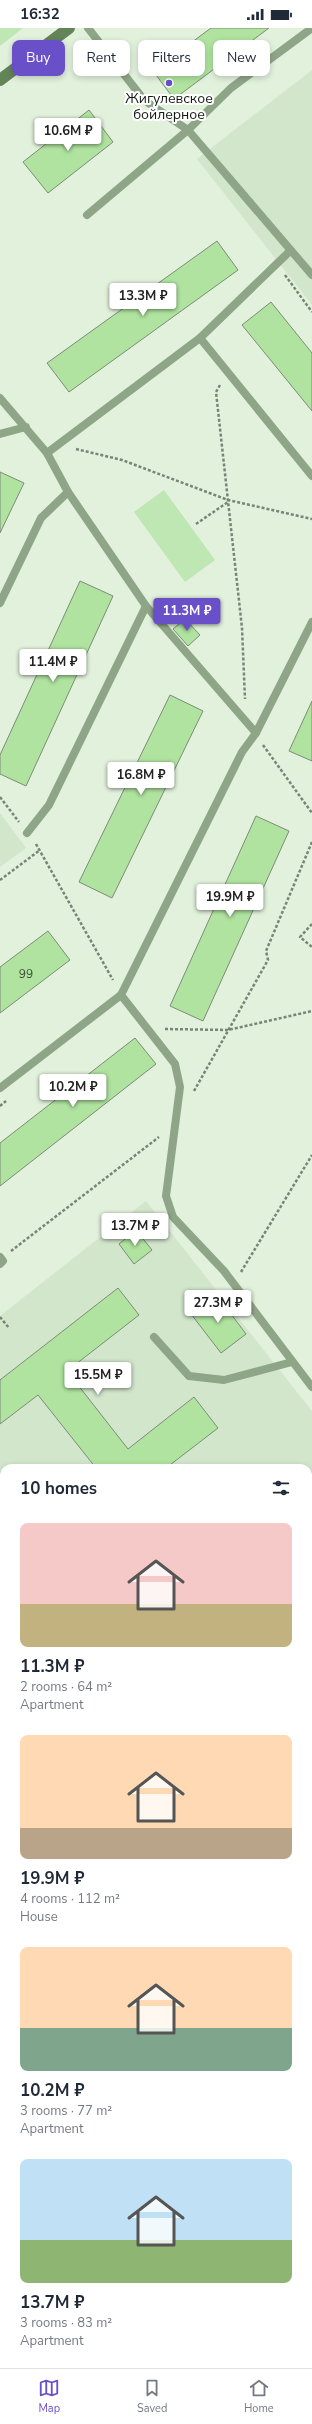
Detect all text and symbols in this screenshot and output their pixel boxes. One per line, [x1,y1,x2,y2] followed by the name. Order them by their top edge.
[20,4,60,24] text: 16:32
[12,40,65,76] chip: Buy
[73,40,130,76] chip: Rent
[138,40,205,76] chip: Filters
[213,40,270,76] chip: New
[164,78,174,88] marker: Жигулевское бойлерное
[125,89,213,124] place label: Жигулевское бойлерное
[31,118,105,152] pin: 10.6M ₽
[43,122,93,140] text: 10.6M ₽
[106,283,180,317] pin: 13.3M ₽
[118,287,168,305] text: 13.3M ₽
[150,598,224,632] pin: 11.3M ₽
[162,602,212,620] text: 11.3M ₽
[16,649,90,683] pin: 11.4M ₽
[28,653,78,671] text: 11.4M ₽
[104,762,178,796] pin: 16.8M ₽
[116,766,166,784] text: 16.8M ₽
[193,884,267,918] pin: 19.9M ₽
[205,888,255,906] text: 19.9M ₽
[19,966,33,982] house number: 99
[36,1074,110,1108] pin: 10.2M ₽
[48,1078,98,1096] text: 10.2M ₽
[98,1213,172,1247] pin: 13.7M ₽
[110,1217,160,1235] text: 13.7M ₽
[181,1290,255,1324] pin: 27.3M ₽
[193,1294,243,1312] text: 27.3M ₽
[61,1362,135,1396] pin: 15.5M ₽
[73,1366,123,1384] text: 15.5M ₽
[20,1477,97,1500] text: 10 homes
[270,1477,292,1499] icon: filters
[120,1549,192,1621] icon: home
[20,1655,84,1678] text: 11.3M ₽
[20,1678,112,1696] text: 2 rooms · 64 m²
[20,1696,83,1714] text: Apartment
[120,1761,192,1833] icon: home
[20,1867,84,1890] text: 19.9M ₽
[20,1890,120,1908] text: 4 rooms · 112 m²
[20,1908,58,1926] text: House
[120,1973,192,2045] icon: home
[20,2079,84,2102] text: 10.2M ₽
[20,2102,112,2120] text: 3 rooms · 77 m²
[20,2120,83,2138] text: Apartment
[120,2185,192,2257] icon: home
[20,2291,84,2314] text: 13.7M ₽
[20,2314,112,2332] text: 3 rooms · 83 m²
[20,2332,83,2350] text: Apartment
[38,2377,60,2416] tab: Map
[137,2377,167,2416] tab: Saved
[244,2377,274,2416] tab: Home

